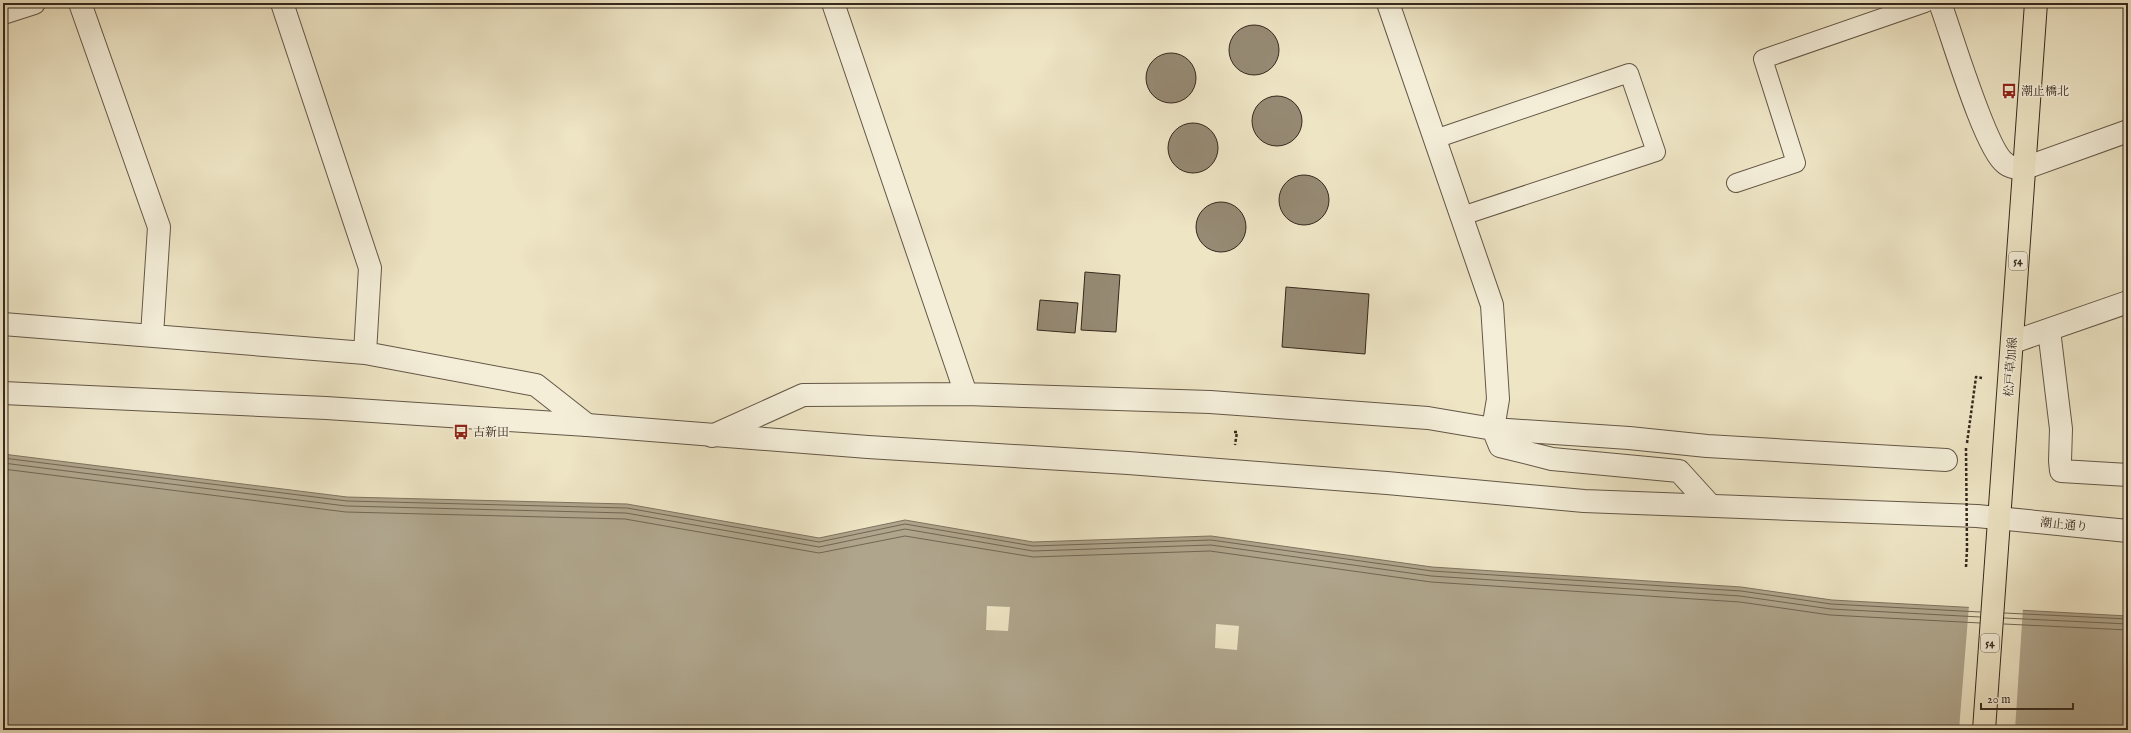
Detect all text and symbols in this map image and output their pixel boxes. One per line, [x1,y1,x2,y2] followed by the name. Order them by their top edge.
[2000,82,2018,100] bus stop icon: 潮止橋北
[2021,84,2069,99] place label: 潮止橋北
[2009,252,2027,270] road number: 54
[2001,337,2021,397] street label: 松戸草加線
[452,423,470,441] bus stop icon: 古新田
[473,425,509,440] place label: 古新田
[2039,515,2089,535] street label: 潮止通り
[1981,634,1999,652] road number: 54
[1981,685,2073,711] scale bar
[1987,692,2010,707] text: 20 m

